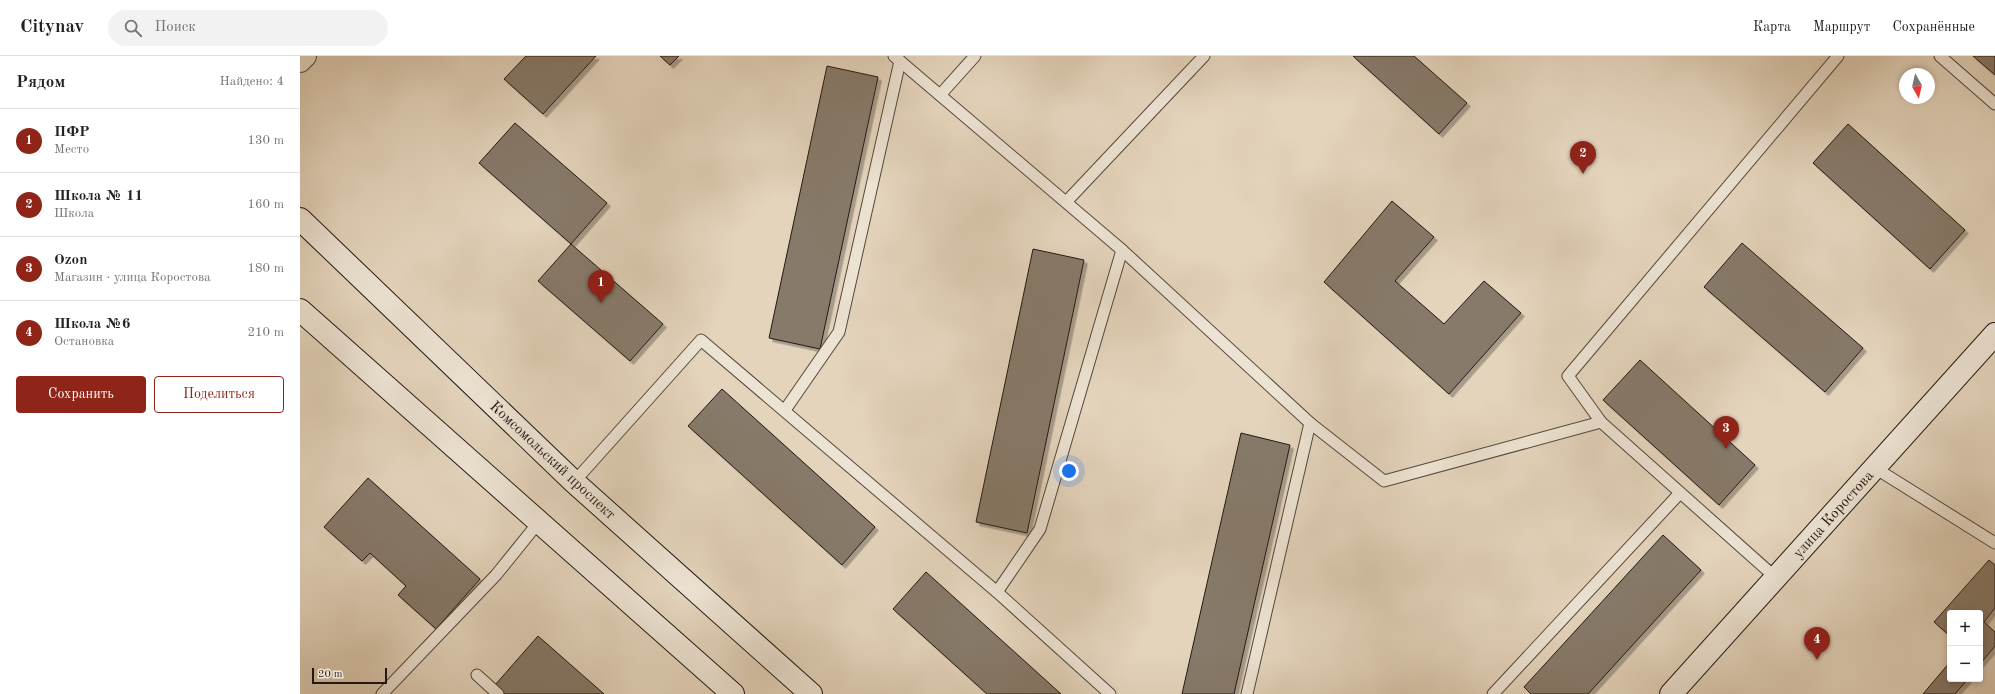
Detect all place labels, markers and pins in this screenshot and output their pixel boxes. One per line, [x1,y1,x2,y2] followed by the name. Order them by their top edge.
[1570,141,1596,174] pin: 2
[588,270,614,303] pin: 1
[1713,416,1739,449] pin: 3
[1804,627,1830,660] pin: 4

